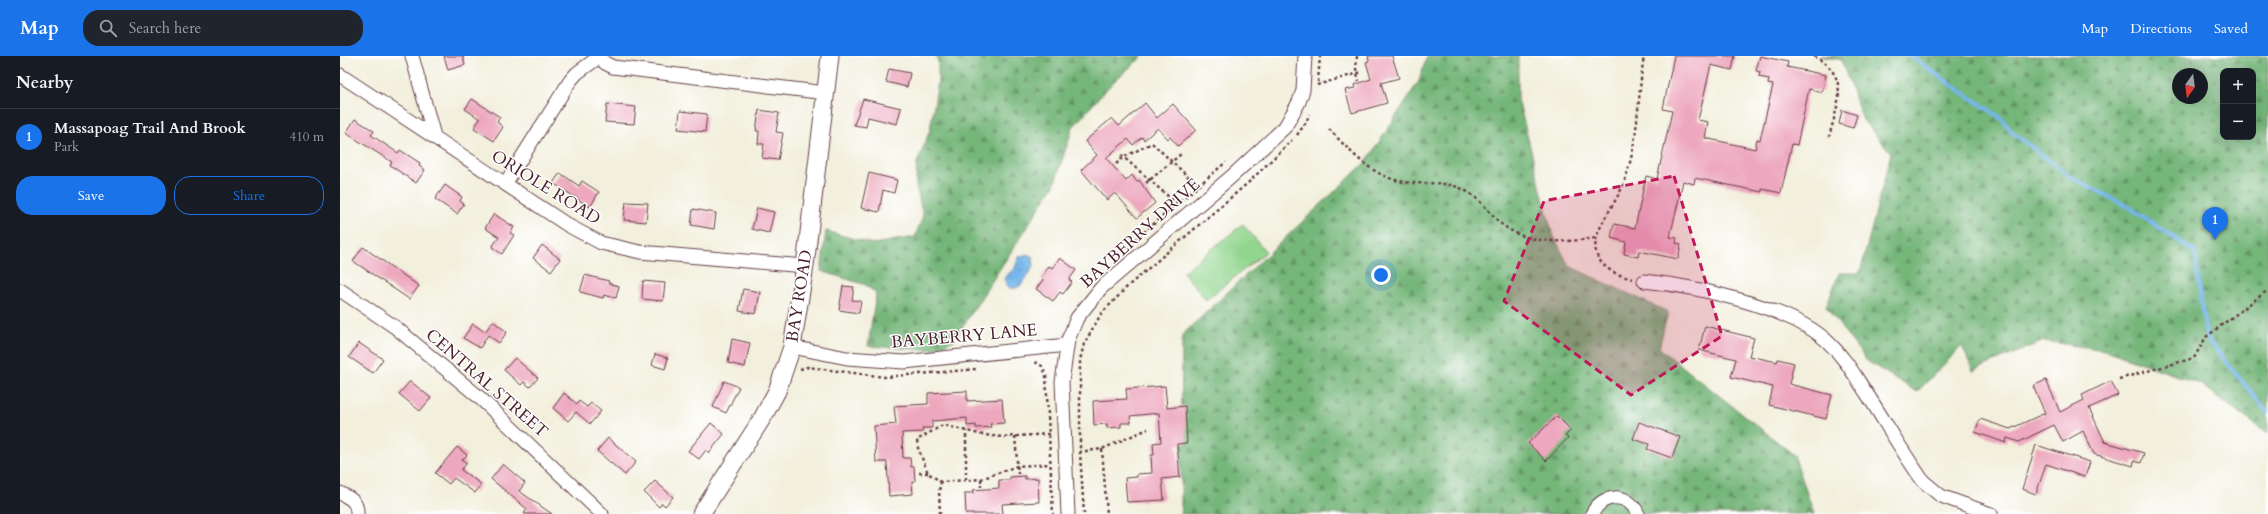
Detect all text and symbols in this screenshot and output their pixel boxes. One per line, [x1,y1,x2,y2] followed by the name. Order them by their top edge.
[83,10,363,46] search box
[20,15,59,41] text: Map
[97,17,119,39] icon: search
[129,18,201,38] text: Search here
[2082,19,2108,38] text: Map
[2130,19,2192,38] text: Directions
[2214,19,2248,38] text: Saved
[2172,68,2208,104] north arrow
[2220,68,2256,140] map controls
[2220,68,2256,104] button: +
[16,71,73,94] text: Nearby
[2220,104,2256,140] button: −
[54,118,246,138] text: Massapoag Trail And Brook
[26,128,32,146] text: 1
[290,128,324,146] text: 410 m
[54,138,79,156] text: Park
[487,144,605,230] street label: ORIOLE ROAD
[1075,173,1205,293] street label: BAYBERRY DRIVE
[16,176,166,215] button: Save
[174,176,324,215] button: Share
[2202,207,2228,240] pin: 1
[780,248,818,344] street label: BAY ROAD
[1371,265,1391,285] your location
[890,318,1038,354] street label: BAYBERRY LANE
[421,323,553,443] street label: CENTRAL STREET

